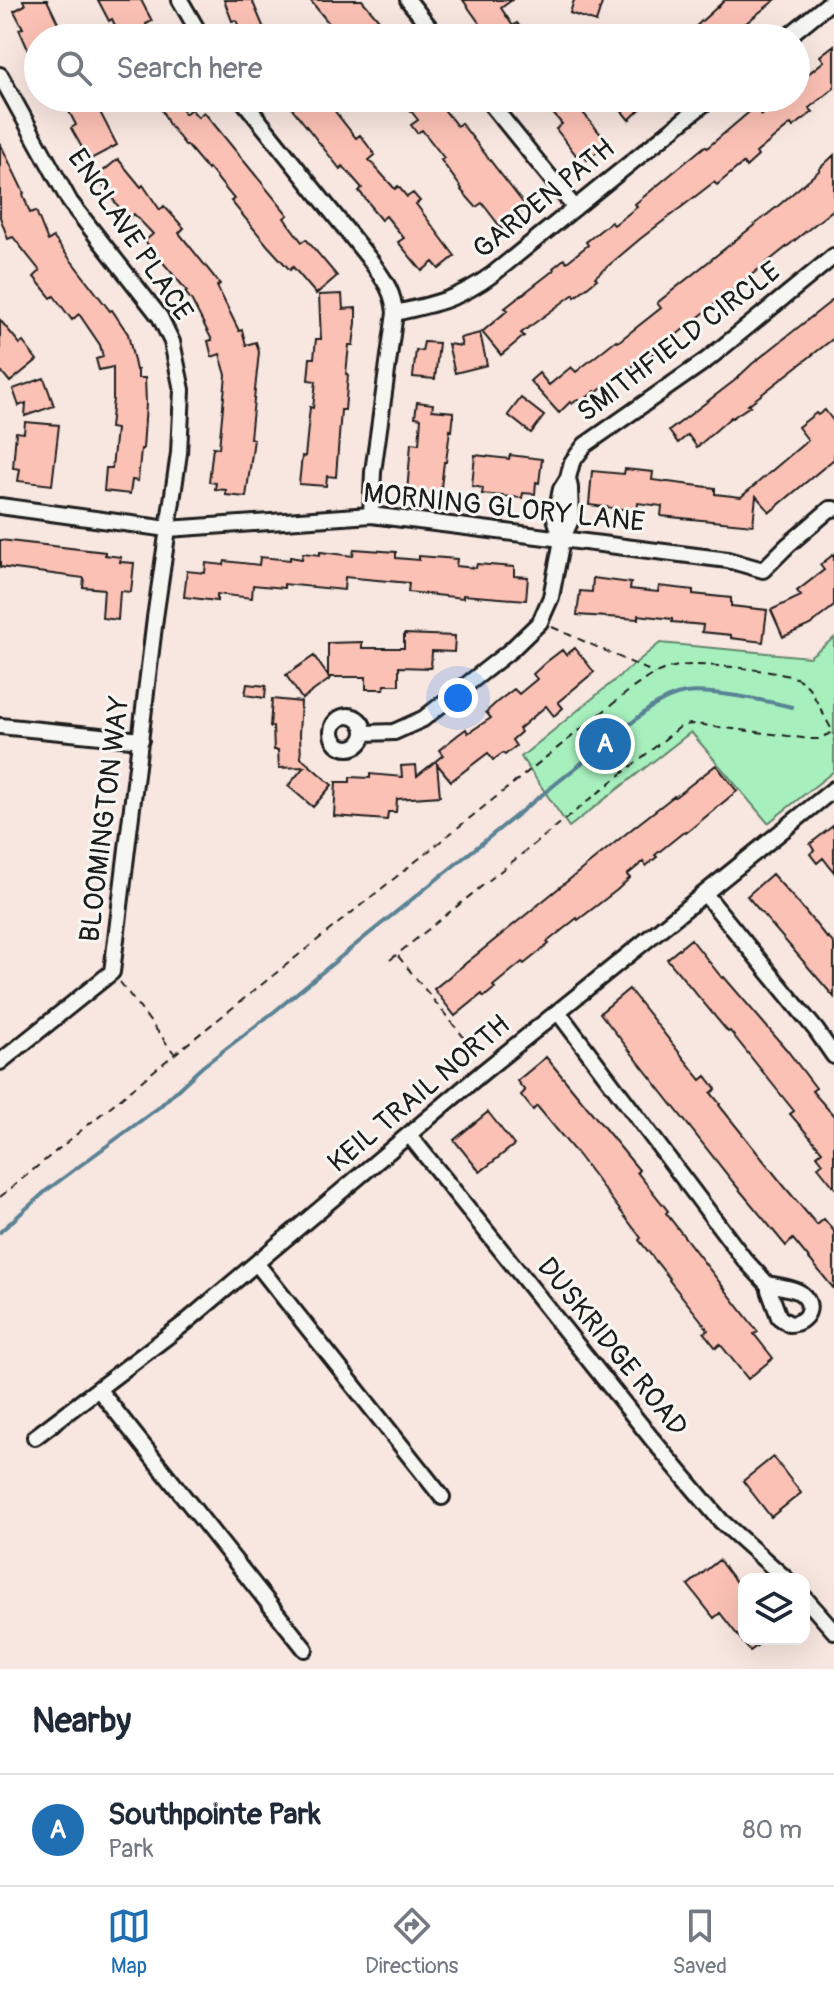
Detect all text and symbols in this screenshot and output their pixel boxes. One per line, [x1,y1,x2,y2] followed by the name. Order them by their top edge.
[24,24,810,112] search box
[52,46,96,90] icon: search
[116,50,263,87] text: Search here
[466,131,622,267] street label: GARDEN PATH
[59,142,201,328] street label: ENCLAVE PLACE
[570,254,788,430] street label: SMITHFIELD CIRCLE
[362,476,646,540] street label: MORNING GLORY LANE
[438,678,478,718] your location
[73,694,137,944] street label: BLOOMINGTON WAY
[579,714,631,774] pin: A
[321,1008,517,1180] street label: KEIL TRAIL NORTH
[529,1251,695,1443] street label: DUSKRIDGE ROAD
[738,1573,810,1645] map controls
[738,1573,810,1645] button: layers
[32,1700,131,1743] text: Nearby
[108,1796,321,1833] text: Southpointe Park
[50,1814,66,1846] text: A
[742,1814,802,1846] text: 80 m
[108,1833,154,1865] text: Park
[107,1904,151,1980] tab: Map
[365,1904,458,1980] tab: Directions
[672,1904,727,1980] tab: Saved

